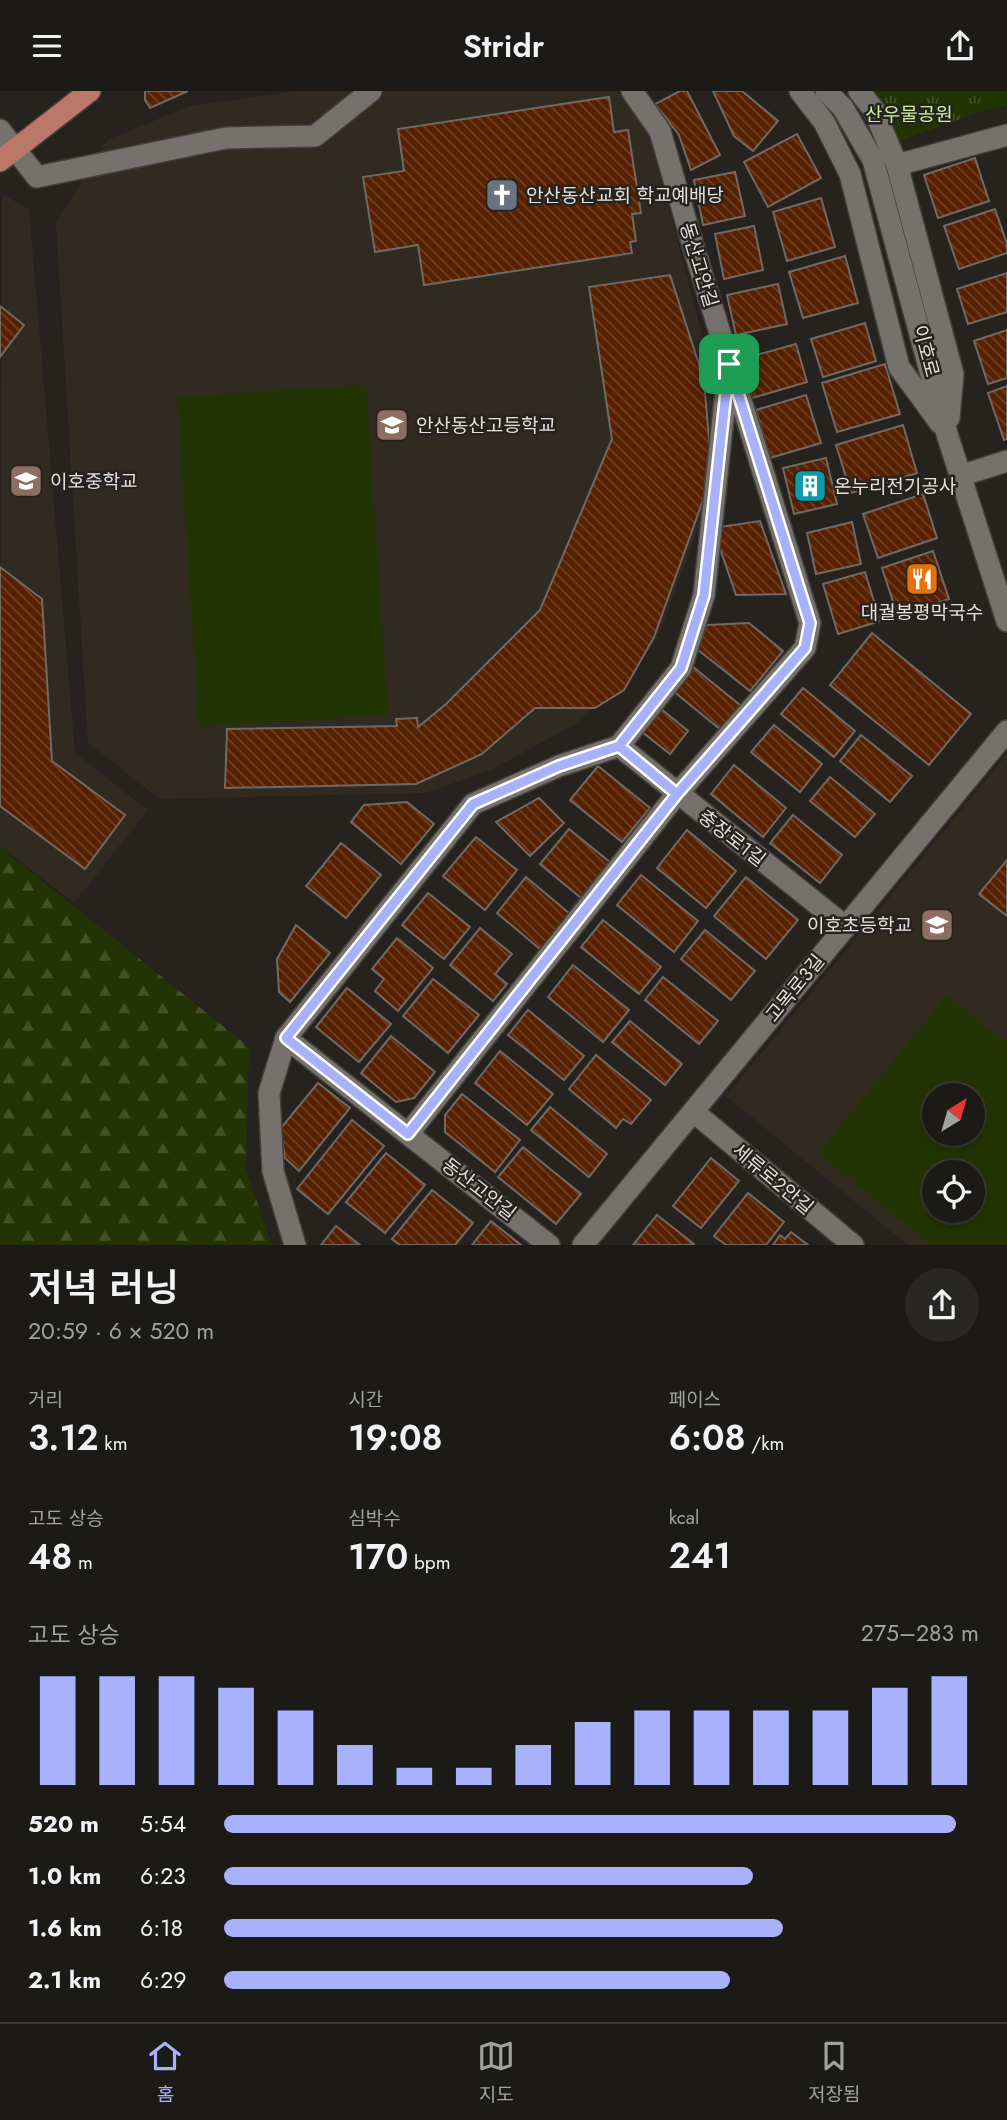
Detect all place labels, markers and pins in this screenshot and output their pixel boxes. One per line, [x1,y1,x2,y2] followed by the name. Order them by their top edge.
[483,176,521,214] church icon: 안산동산교회 학교예배당
[526,182,724,209] place label: 안산동산교회 학교예배당
[699,334,759,394] pin
[373,406,411,444] school or university icon: 안산동산고등학교
[416,412,556,439] place label: 안산동산고등학교
[7,462,45,500] school or university icon: 이호중학교
[791,467,829,505] building icon: 온누리전기공사
[50,468,137,495] place label: 이호중학교
[834,473,956,500] place label: 온누리전기공사
[903,560,941,598] restaurant icon: 대궐봉평막국수
[861,599,983,626] place label: 대궐봉평막국수
[918,906,956,944] school or university icon: 이호초등학교
[807,912,912,939] place label: 이호초등학교

